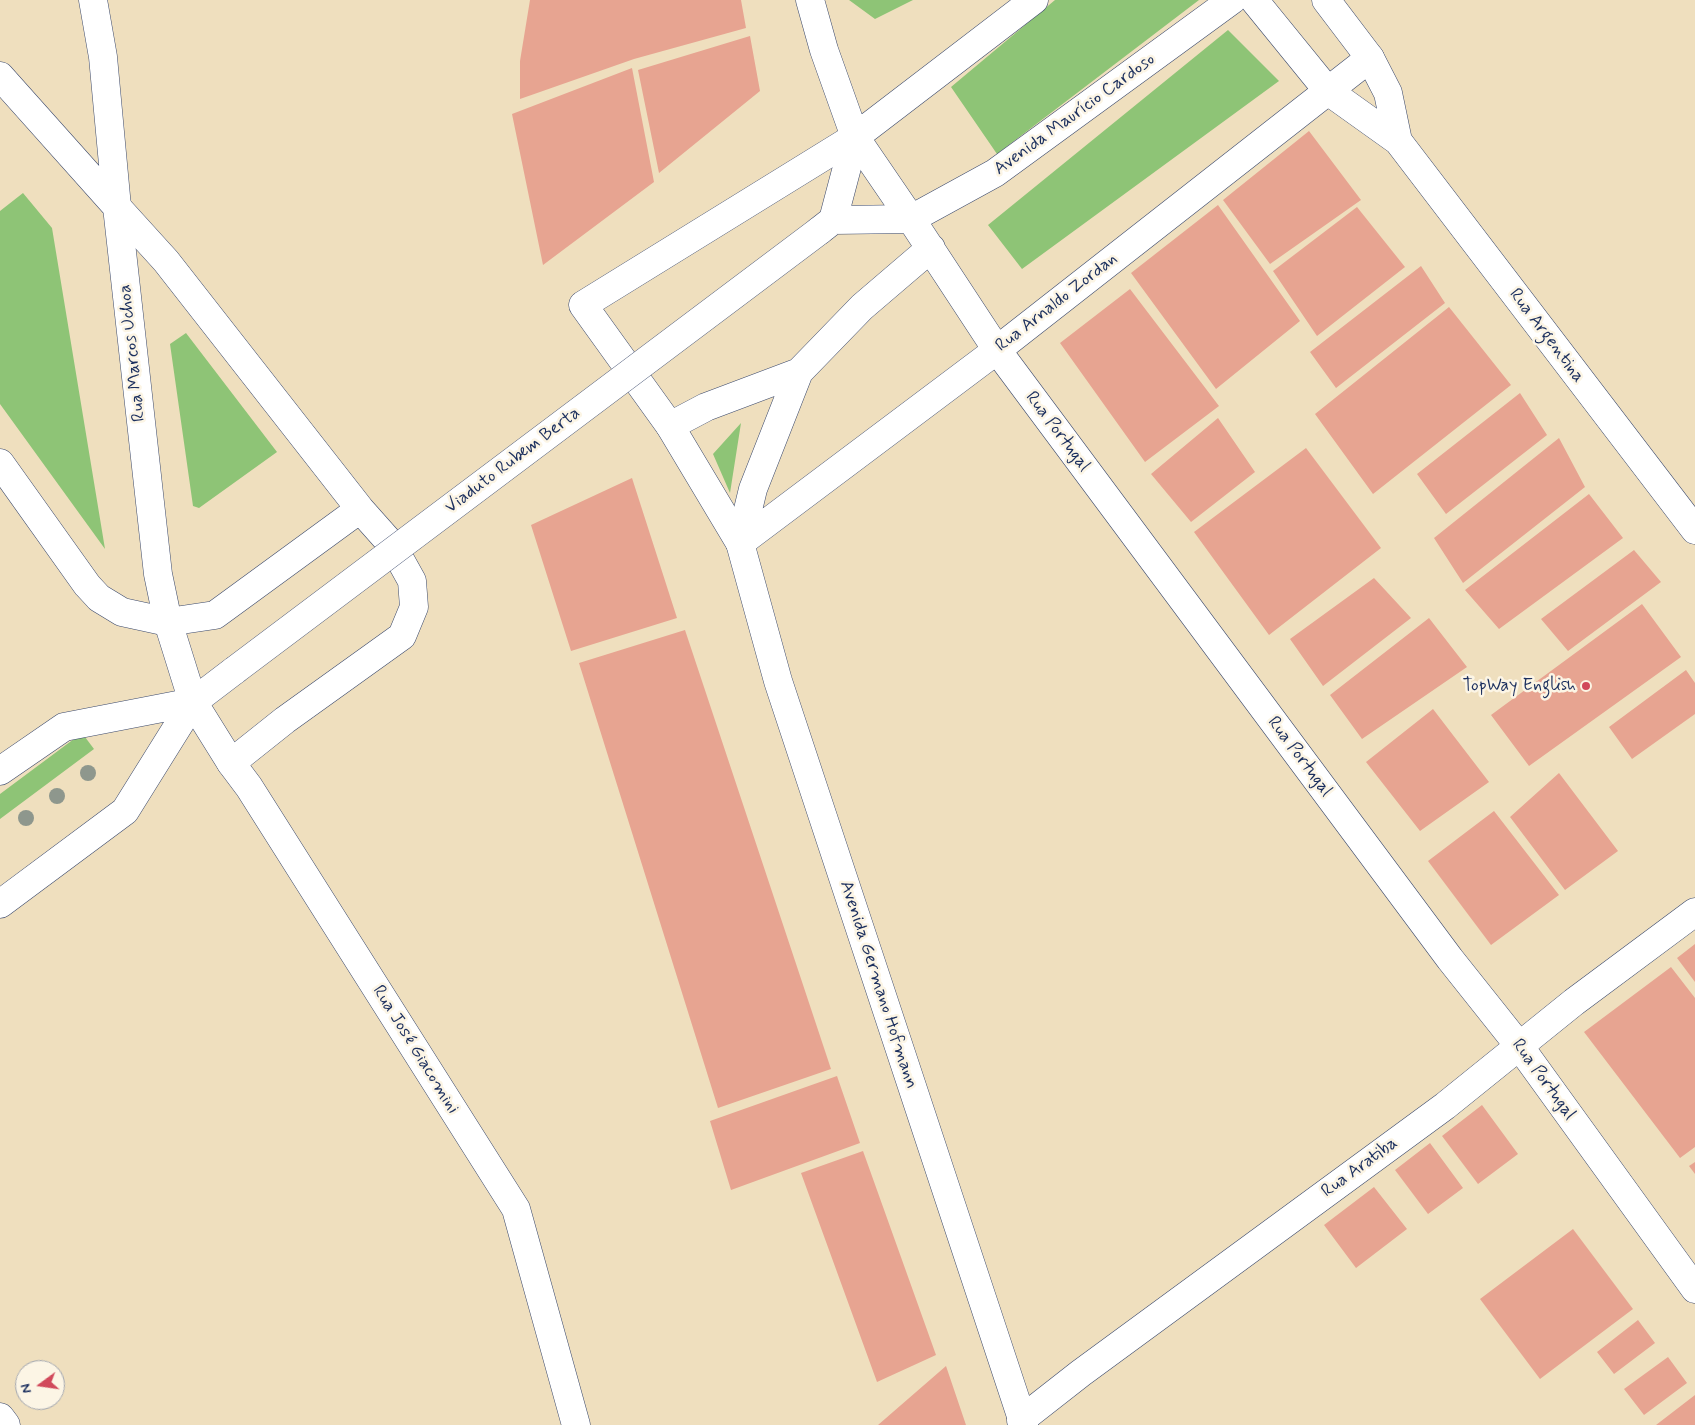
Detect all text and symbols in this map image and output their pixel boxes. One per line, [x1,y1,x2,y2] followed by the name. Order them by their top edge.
[990,49,1160,181] street label: Avenida Maurício Cardoso
[992,249,1122,357] street label: Rua Arnaldo Zordan
[115,283,151,423] street label: Rua Marcos Uchoa
[1504,285,1588,387] street label: Rua Argentina
[1020,388,1094,476] street label: Rua Portugal
[441,403,585,519] street label: Viaduto Rubem Berta
[1462,675,1576,697] place label: TopWay English
[1580,680,1592,692] marker: TopWay English
[1262,713,1336,801] street label: Rua Portugal
[834,878,922,1092] street label: Avenida Germano Hofmann
[367,982,463,1118] street label: Rua José Giacomini
[1506,1035,1580,1125] street label: Rua Portugal
[1318,1133,1402,1203] street label: Rua Aratiba
[15,1360,65,1410] north arrow
[17,1382,36,1395] text: N

